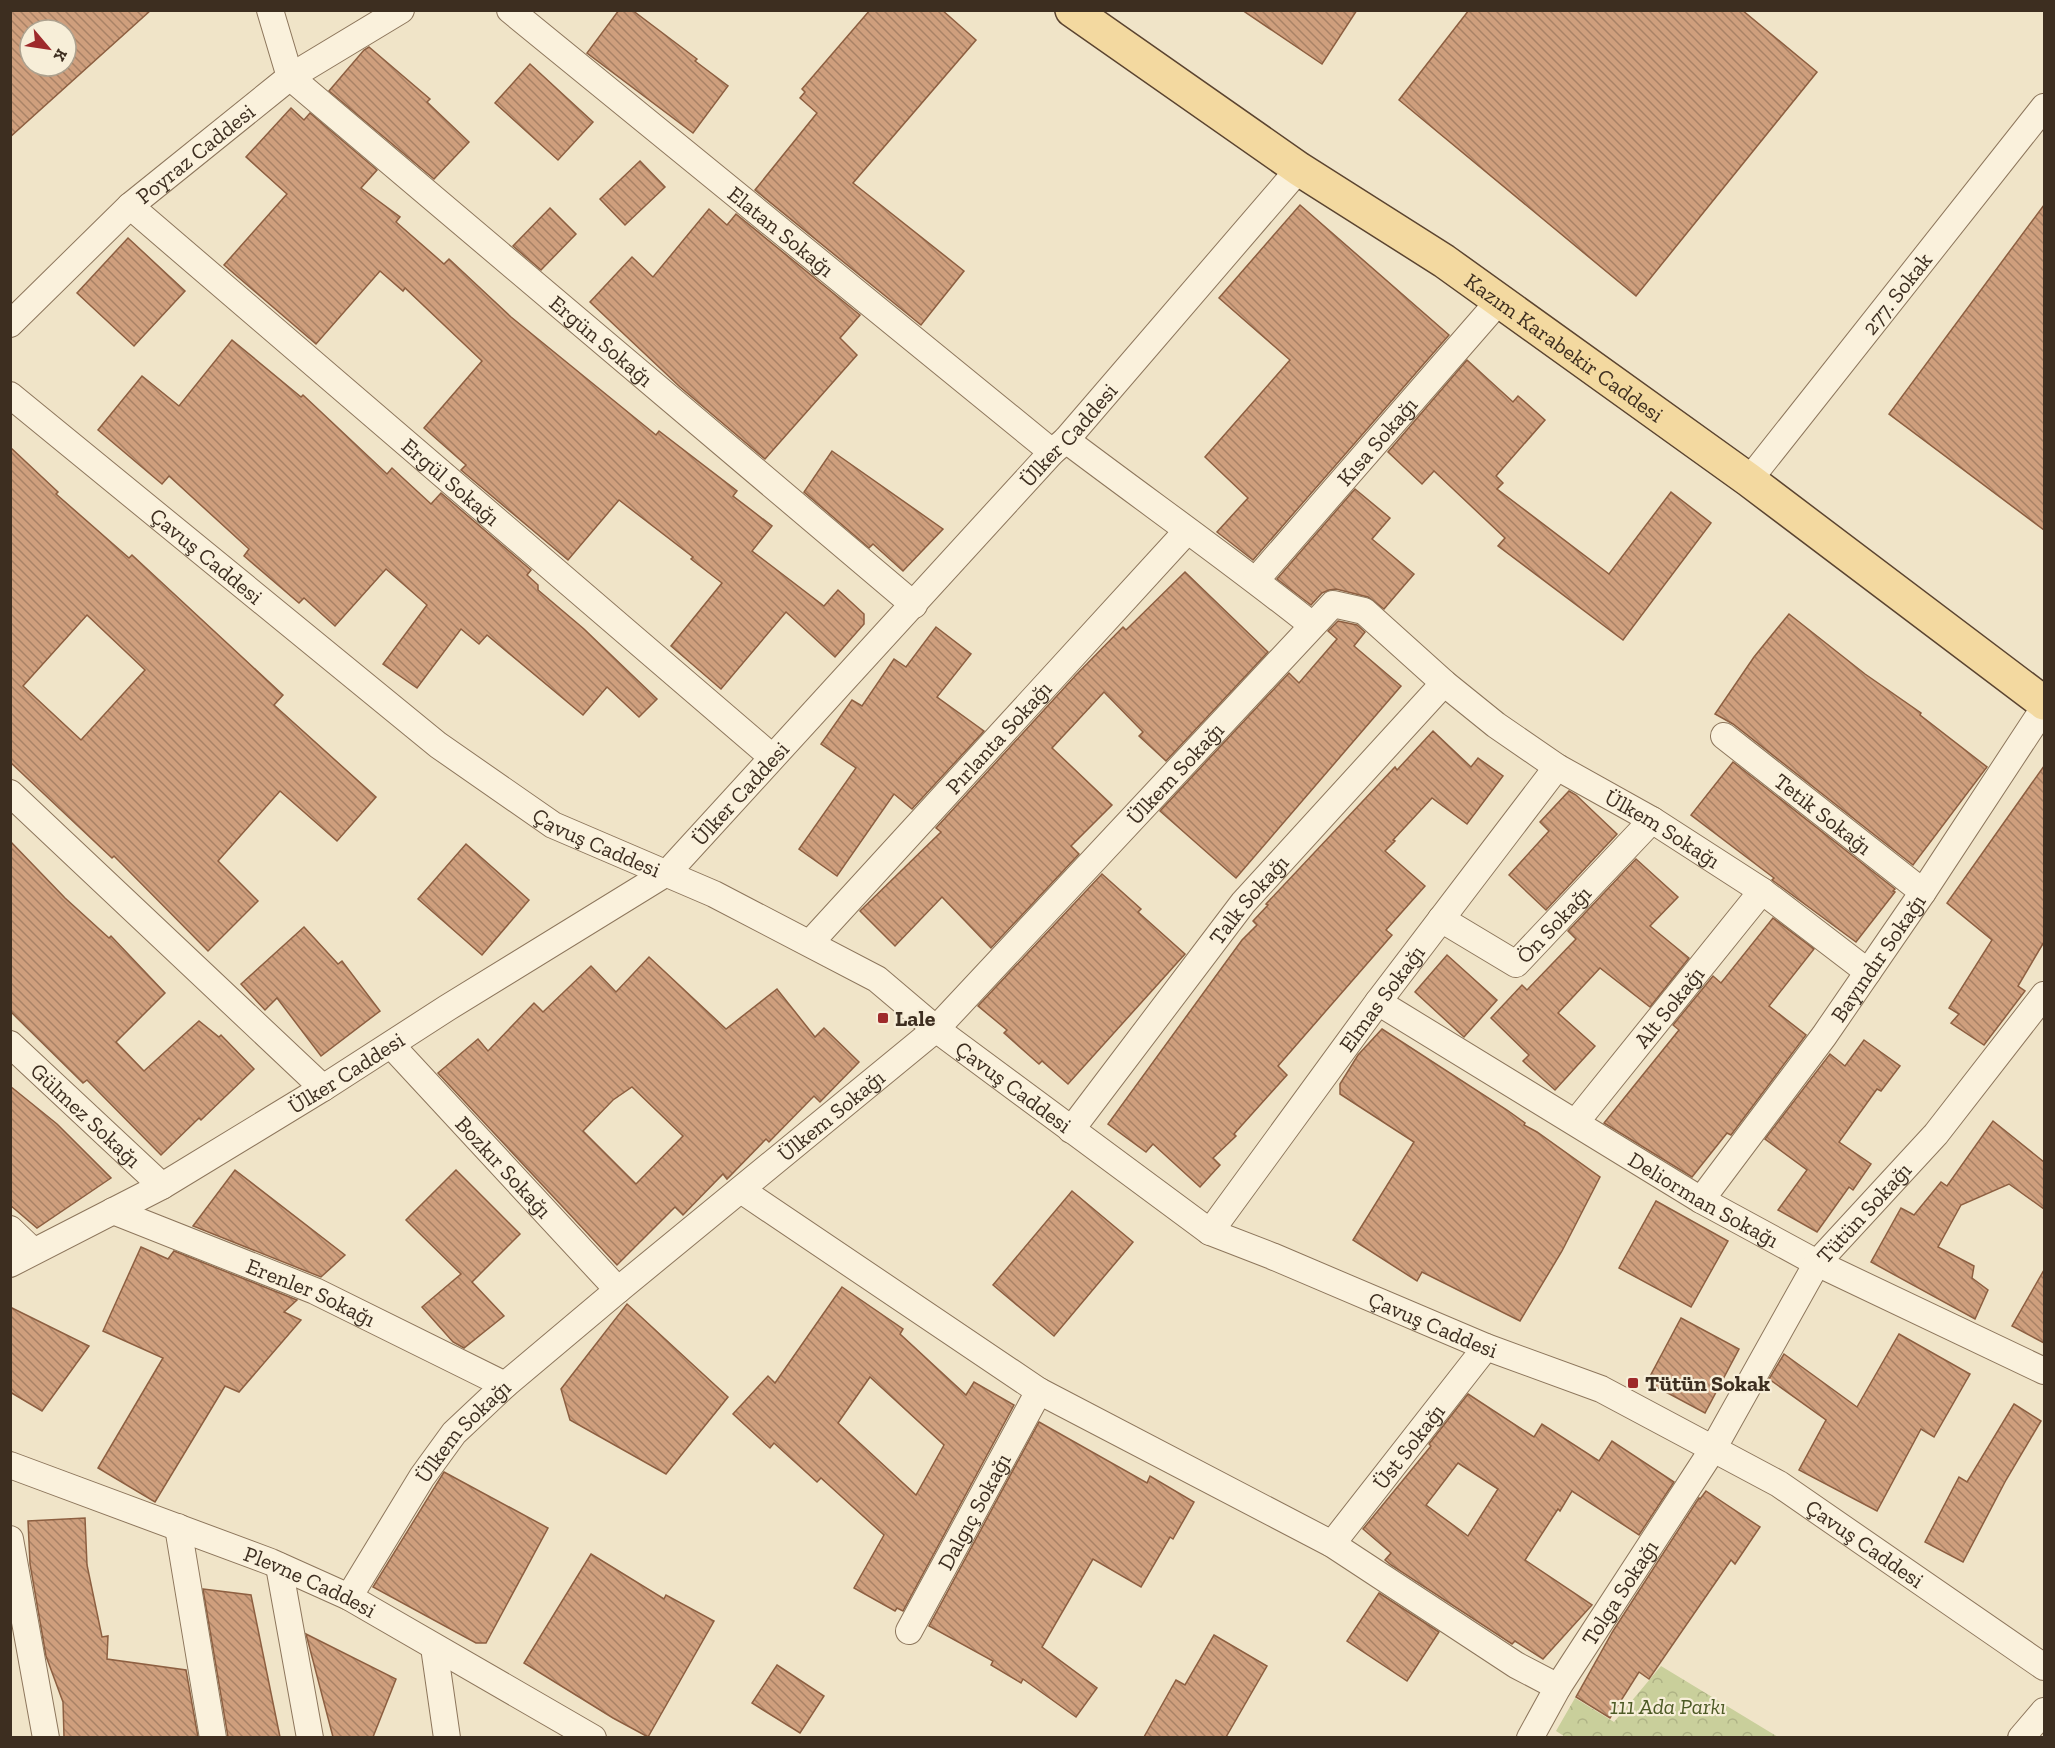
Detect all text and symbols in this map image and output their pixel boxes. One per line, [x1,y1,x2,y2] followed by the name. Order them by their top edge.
[18,18,78,78] north arrow
[50,46,72,65] text: K
[131,98,260,210] street label: Poyraz Caddesi
[722,180,840,283] street label: Elatan Sokağı
[1856,247,1938,340] street label: 277. Sokak
[1459,267,1669,428] street label: Kazım Karabekir Caddesi
[544,289,659,392] street label: Ergün Sokağı
[1014,378,1123,493] street label: Ülker Caddesi
[1331,392,1423,492] street label: Kısa Sokağı
[396,432,505,531] street label: Ergül Sokağı
[144,502,268,610] street label: Çavuş Caddesi
[940,675,1057,800] street label: Pırlanta Sokağı
[1121,717,1230,830] street label: Ülkem Sokağı
[686,736,795,852] street label: Ülker Caddesi
[1769,767,1877,861] street label: Tetik Sokağı
[1600,783,1725,874] street label: Ülkem Sokağı
[527,802,665,884] street label: Çavuş Caddesi
[1203,849,1294,950] street label: Talk Sokağı
[1511,880,1597,969] street label: Ön Sokağı
[1825,889,1932,1027] street label: Bayındır Sokağı
[1333,940,1431,1057] street label: Elmas Sokağı
[1628,961,1710,1053] street label: Alt Sokağı
[895,1005,936,1032] place label: Lale
[876,1011,890,1025] marker: Lale
[283,1026,409,1120] street label: Ülker Caddesi
[950,1035,1077,1139] street label: Çavuş Caddesi
[25,1057,147,1173] street label: Gülmez Sokağı
[772,1064,890,1167] street label: Ülkem Sokağı
[449,1110,557,1224] street label: Bozkır Sokağı
[1623,1146,1783,1254] street label: Deliorman Sokağı
[1811,1157,1917,1269] street label: Tütün Sokağı
[242,1252,380,1333] street label: Erenler Sokağı
[1364,1286,1501,1364] street label: Çavuş Caddesi
[1645,1370,1770,1397] place label: Tütün Sokak
[409,1374,516,1488] street label: Ülkem Sokağı
[1626,1376,1640,1390] marker: Tütün Sokak
[1367,1398,1451,1495] street label: Üst Sokağı
[932,1449,1017,1575] street label: Dalgıç Sokağı
[1800,1494,1929,1594] street label: Çavuş Caddesi
[1576,1535,1664,1651] street label: Tolga Sokağı
[240,1540,381,1624] street label: Plevne Caddesi
[1610,1693,1726,1720] park label: 111 Ada Parkı

